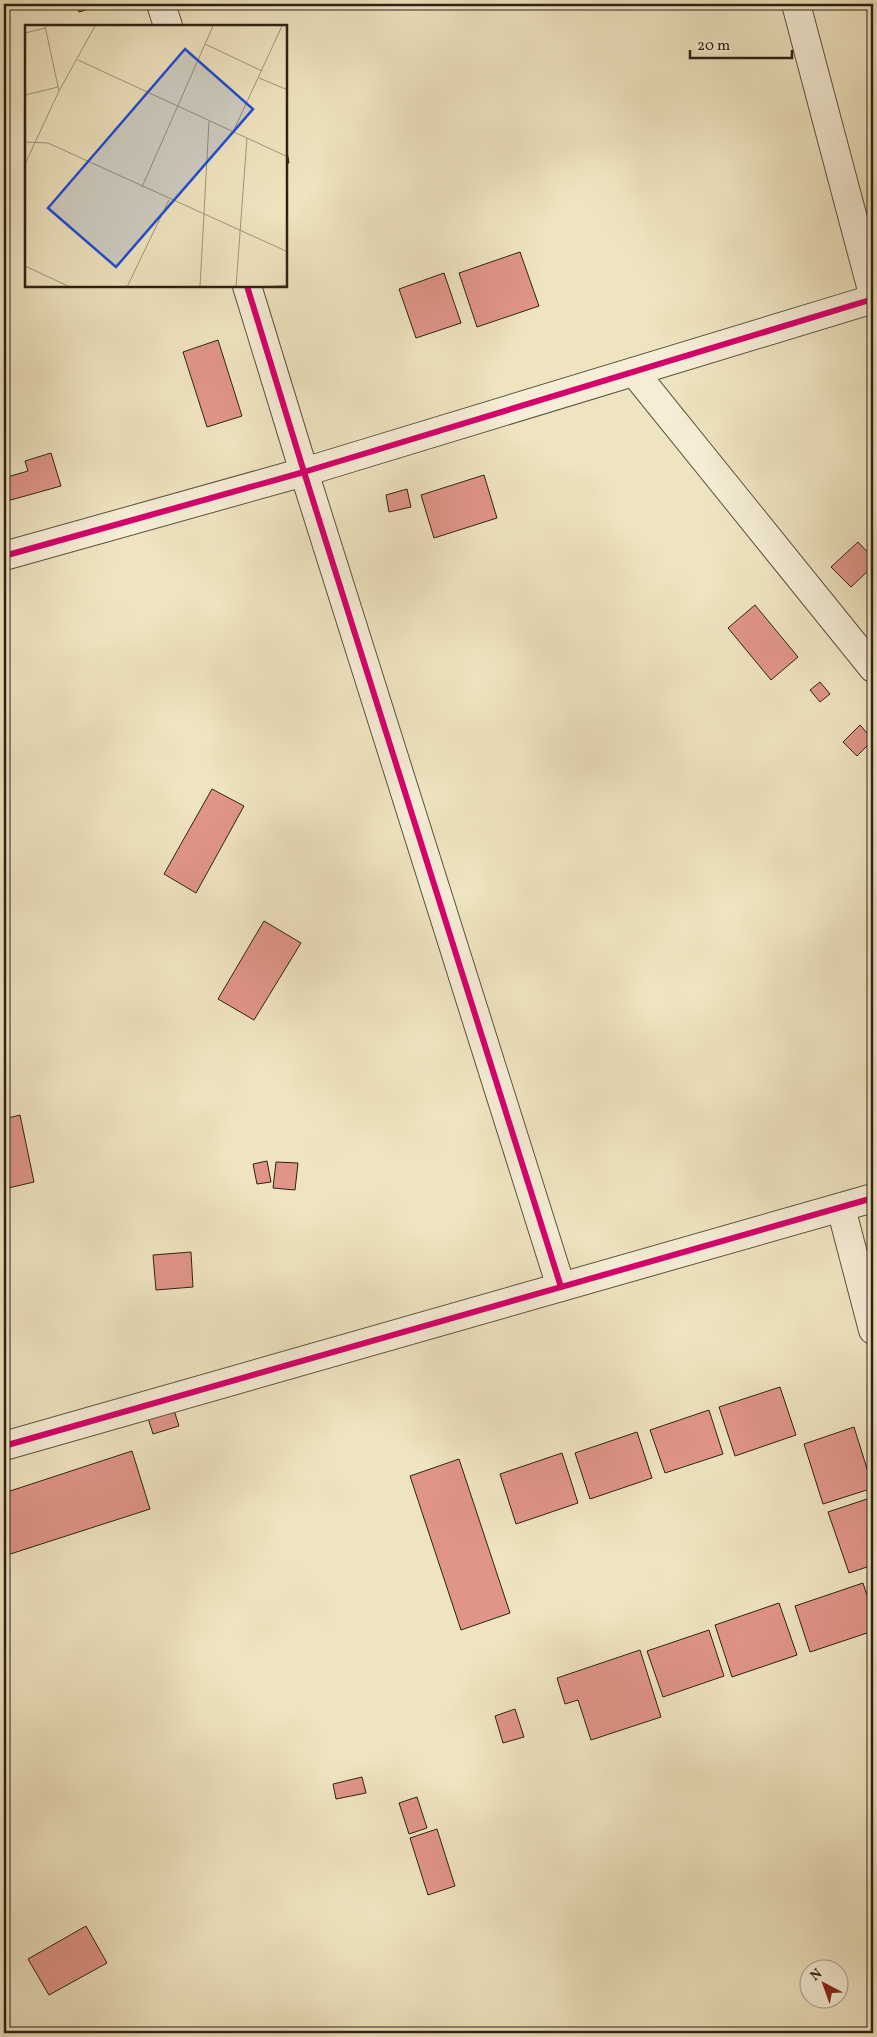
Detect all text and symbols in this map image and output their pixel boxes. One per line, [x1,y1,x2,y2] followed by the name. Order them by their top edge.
[25,25,288,288] inset map
[690,28,792,60] scale bar
[697,36,730,57] text: 20 m
[800,1960,850,2010] north arrow
[806,1965,827,1986] text: N

